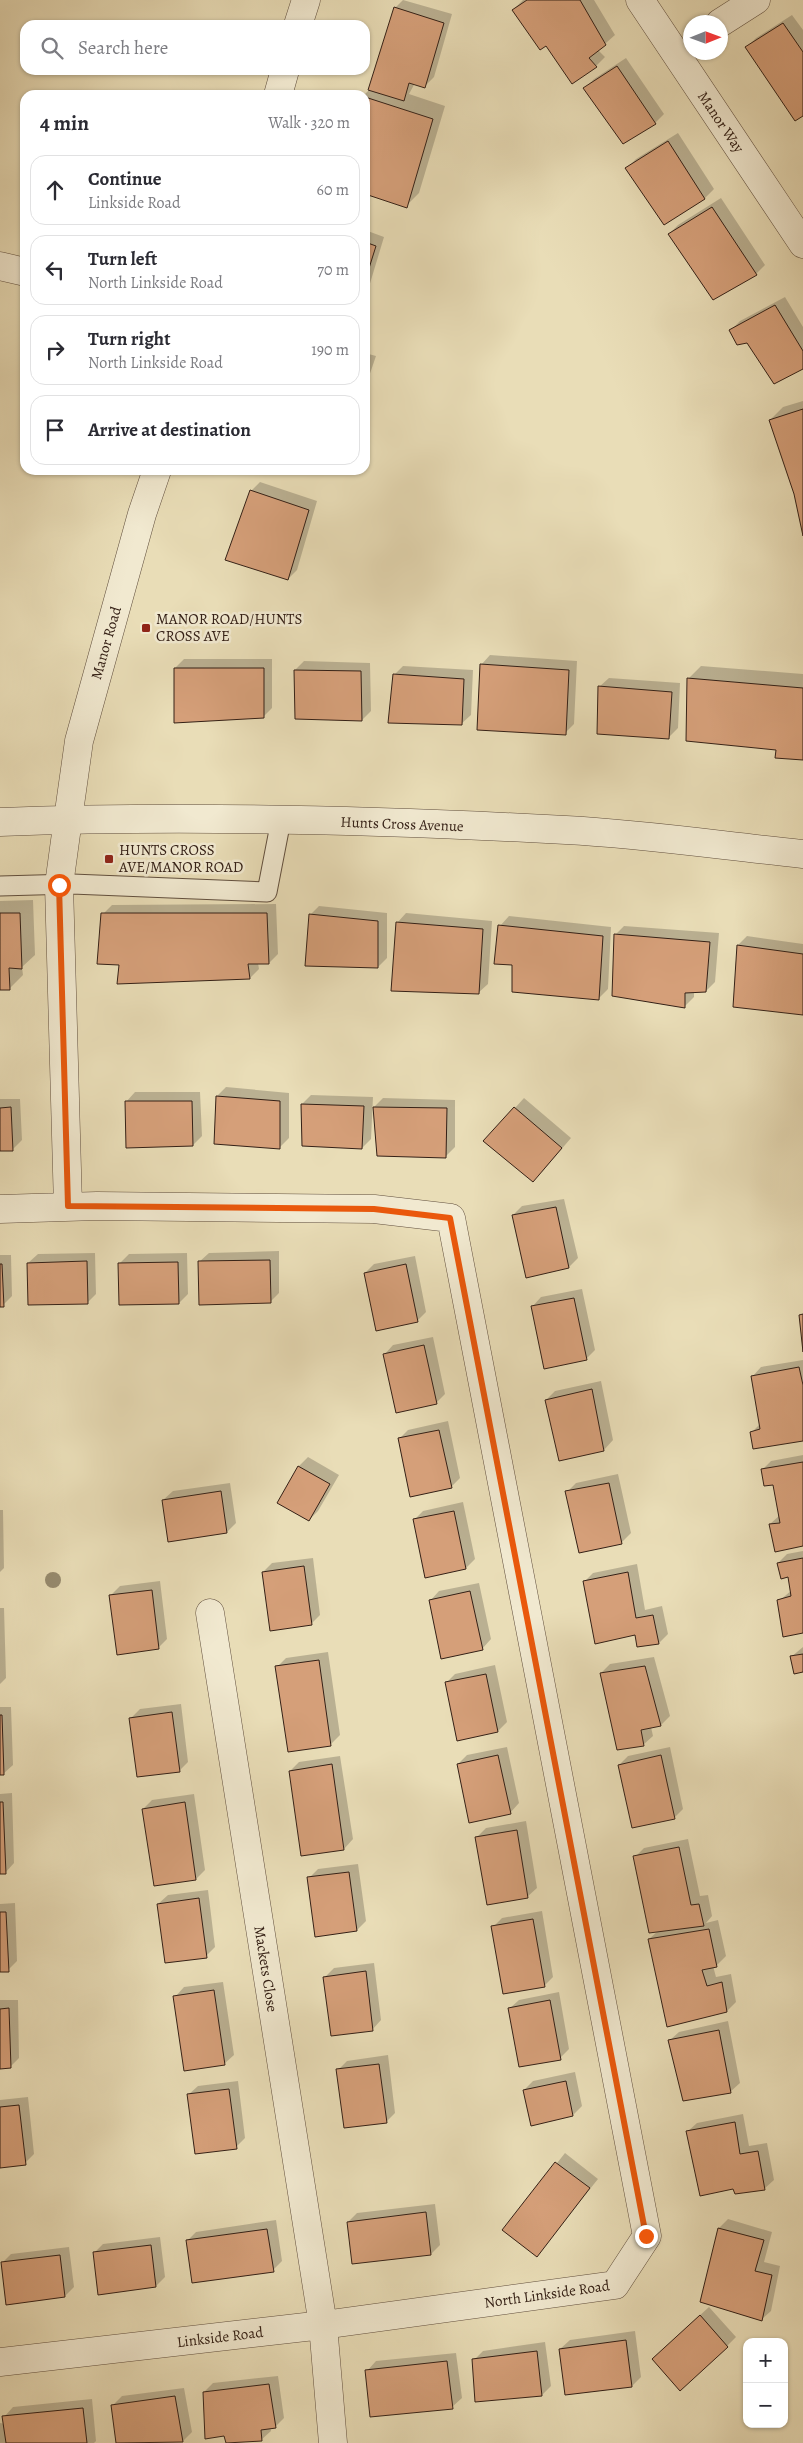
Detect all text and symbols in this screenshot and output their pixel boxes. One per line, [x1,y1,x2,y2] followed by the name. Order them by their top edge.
[683,15,728,60] north arrow
[20,20,370,75] search box
[38,34,66,62] icon: search
[78,35,168,61] text: Search here
[693,87,749,157] street label: Manor Way
[40,109,89,137] text: 4 min
[268,112,350,134] text: Walk · 320 m
[88,166,162,192] text: Continue
[41,176,69,204] icon: ahead
[317,179,349,201] text: 60 m
[88,192,181,214] text: Linkside Road
[88,246,157,272] text: Turn left
[41,256,69,284] icon: left
[317,259,349,281] text: 70 m
[88,272,223,294] text: North Linkside Road
[88,326,170,352] text: Turn right
[41,336,69,364] icon: right
[311,339,349,361] text: 190 m
[88,352,223,374] text: North Linkside Road
[41,416,69,444] icon: arrive
[88,417,251,443] text: Arrive at destination
[86,603,126,682] street label: Manor Road
[156,609,302,646] place label: MANOR ROAD/HUNTS CROSS AVE
[140,622,152,634] marker: MANOR ROAD/HUNTS CROSS AVE
[340,812,464,836] street label: Hunts Cross Avenue
[118,840,243,877] place label: HUNTS CROSS AVE/MANOR ROAD
[103,853,115,865] marker: HUNTS CROSS AVE/MANOR ROAD
[48,874,71,897] route start
[249,1924,283,2014] street label: Mackets Close
[635,2225,658,2248] route end
[483,2275,612,2313] street label: North Linkside Road
[176,2322,265,2352] street label: Linkside Road
[743,2338,788,2428] map controls
[743,2338,788,2383] button: +
[743,2383,788,2428] button: −

